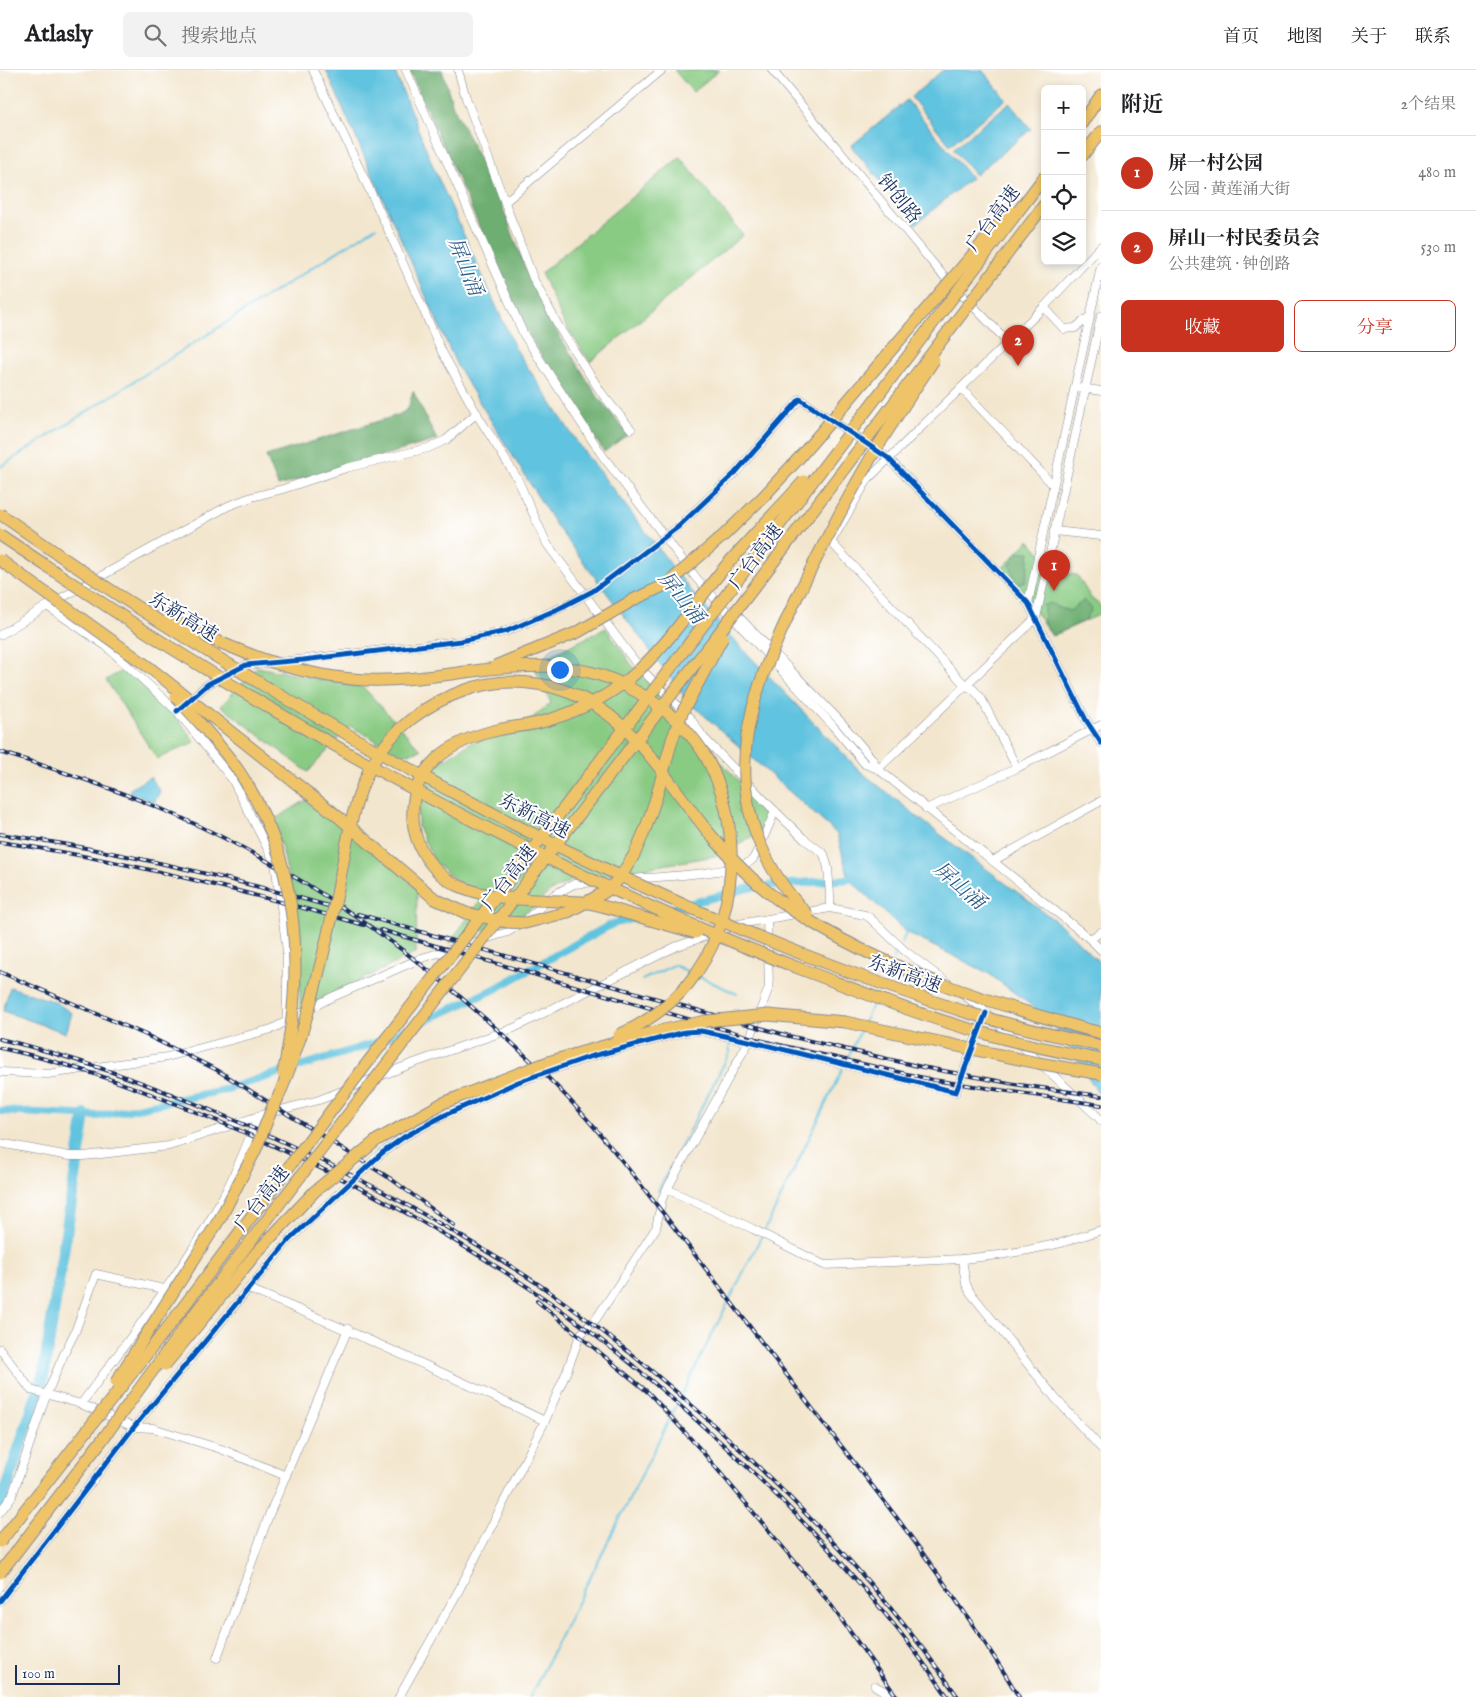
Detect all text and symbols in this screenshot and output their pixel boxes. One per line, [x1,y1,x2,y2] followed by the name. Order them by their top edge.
[123,12,473,57] search box
[25,19,93,50] text: Atlasly
[141,21,169,49] icon: search
[181,25,257,49] text: 搜索地点
[1223,26,1259,49] text: 首页
[1287,26,1323,49] text: 地图
[1351,26,1387,49] text: 关于
[1415,26,1451,49] text: 联系
[1041,85,1086,265] map controls
[1041,85,1086,130] button: +
[1121,92,1163,119] text: 附近
[1400,95,1456,115] text: 2个结果
[1041,130,1086,175] button: −
[1168,152,1263,176] text: 屏一村公园
[1134,163,1140,183] text: 1
[1418,163,1456,183] text: 480 m
[871,170,926,229] street label: 钟创路
[1041,175,1086,220] button: locate
[1168,180,1291,200] text: 公园 · 黄莲涌大街
[961,182,1026,257] street label: 广台高速
[1041,220,1086,265] button: layers
[1168,227,1320,251] text: 屏山一村民委员会
[442,234,488,301] water label: 屏山涌
[1133,238,1141,258] text: 2
[1421,238,1456,258] text: 530 m
[1168,255,1291,275] text: 公共建筑 · 钟创路
[1121,300,1284,352] button: 收藏
[1294,300,1456,352] button: 分享
[1002,325,1034,366] pin: 2
[724,520,789,595] street label: 广台高速
[1038,550,1070,591] pin: 1
[652,567,711,631] water label: 屏山涌
[144,587,222,648] street label: 东新高速
[547,657,573,683] your location
[495,789,573,845] street label: 东新高速
[477,841,542,916] street label: 广台高速
[928,857,991,917] water label: 屏山涌
[864,951,944,999] street label: 东新高速
[230,1162,295,1237] street label: 广台高速
[15,1662,120,1685] scale bar
[22,1665,55,1683] text: 100 m

